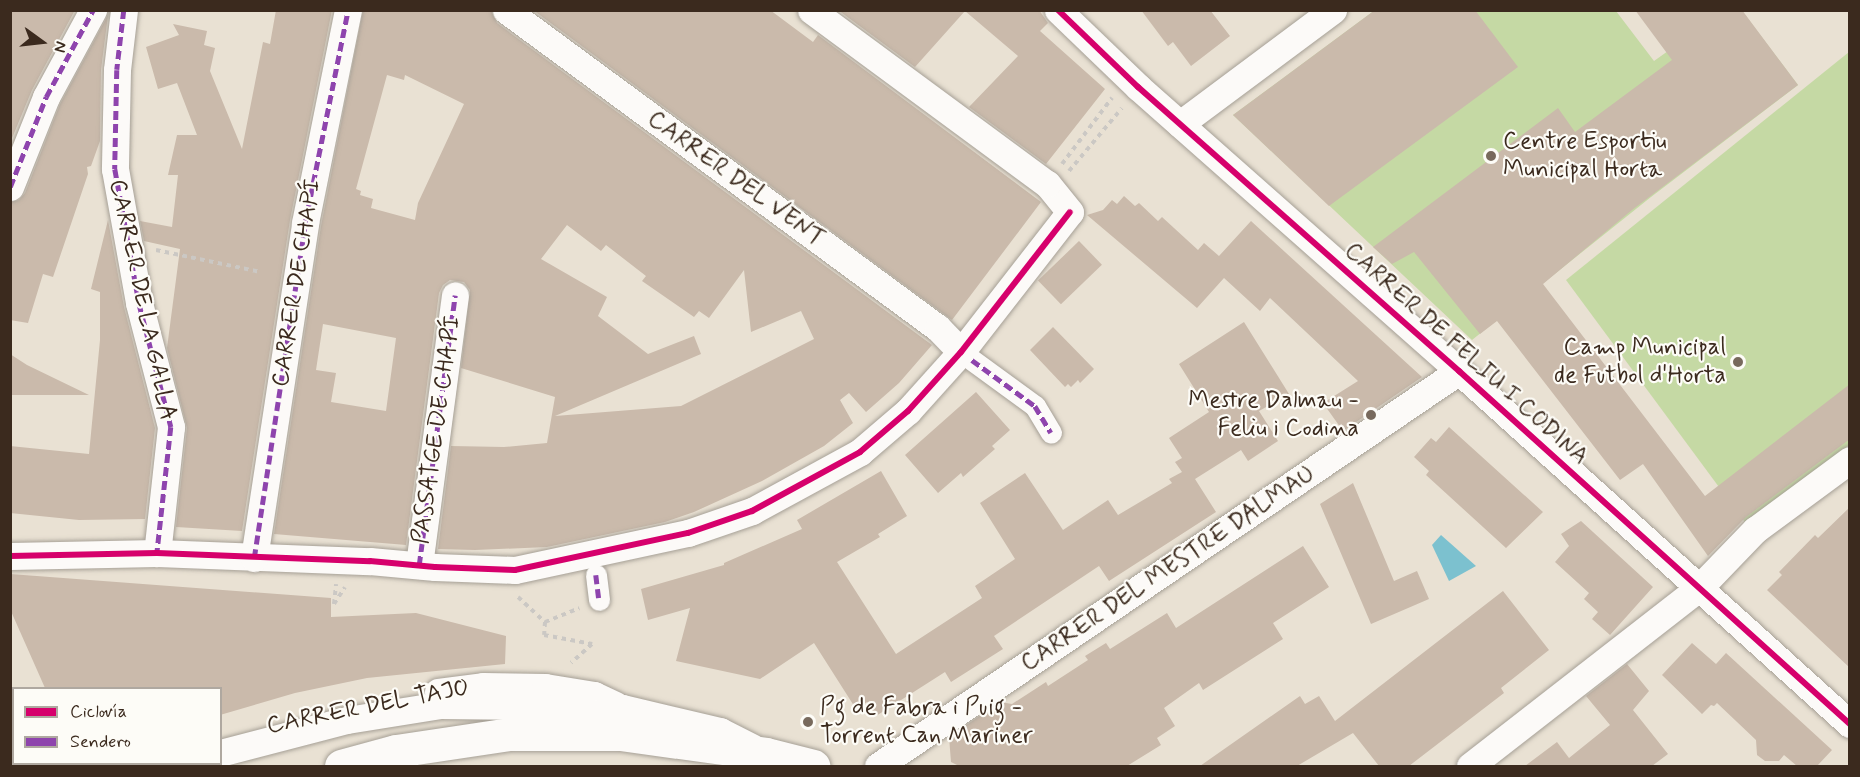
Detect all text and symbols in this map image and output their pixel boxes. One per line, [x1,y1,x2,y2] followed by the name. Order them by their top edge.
[12,12,72,72] north arrow
[48,39,71,55] text: N
[642,105,830,253] street label: CARRER DEL VENT
[1503,128,1666,184] place label: Centre Esportiu Municipal Horta
[1484,149,1498,163] marker: Centre Esportiu Municipal Horta
[102,176,182,424] street label: CARRER DE LA GALLA
[266,176,328,390] street label: CARRER DE CHAPÍ
[1336,235,1596,473] street label: CARRER DE FELIU I CODINA
[407,314,467,546] street label: PASSATGE DE CHAPÍ
[1554,334,1726,390] place label: Camp Municipal de Futbol d'Horta
[1731,355,1745,369] marker: Camp Municipal de Futbol d'Horta
[1179,387,1359,443] place label: Mestre Dalmau - Feliu i Codina
[1364,408,1378,422] marker: Mestre Dalmau - Feliu i Codina
[1017,461,1319,677] street label: CARRER DEL MESTRE DALMAU
[265,673,471,741] street label: CARRER DEL TAJO
[12,687,222,765] legend
[820,694,1040,750] place label: Pg de Fabra i Puig - Torrent Can Mariner
[70,700,127,724] text: Ciclovía
[801,715,815,729] marker: Pg de Fabra i Puig - Torrent Can Mariner
[70,730,131,754] text: Sendero

